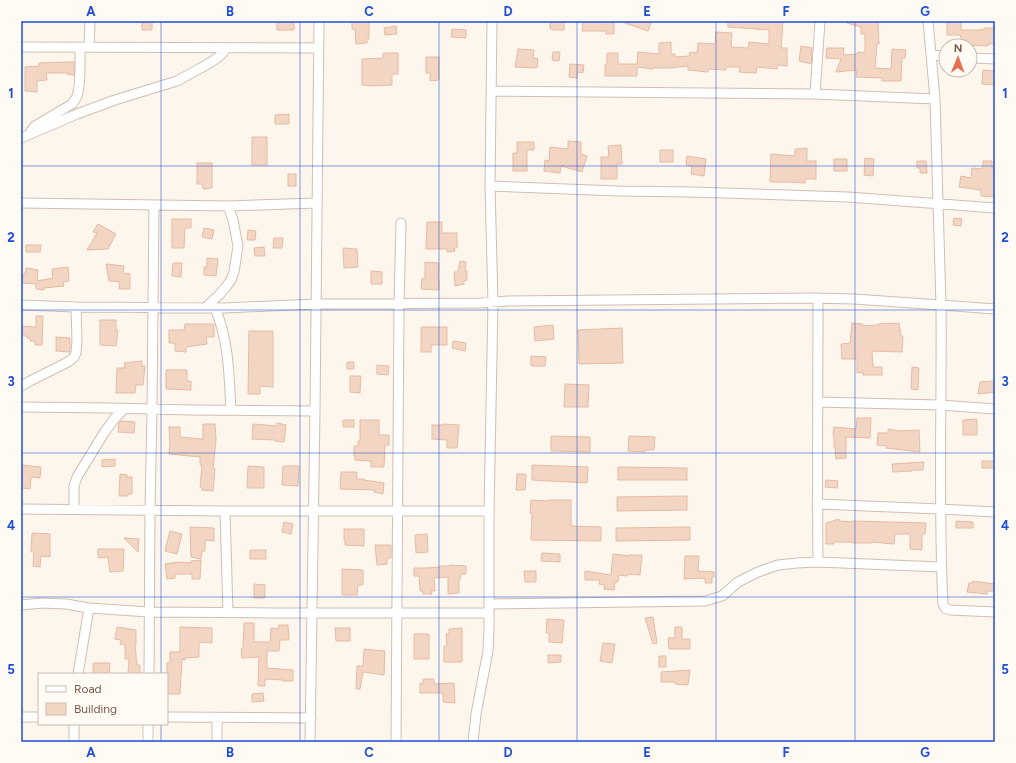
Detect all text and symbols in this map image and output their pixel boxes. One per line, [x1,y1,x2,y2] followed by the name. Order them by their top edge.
[86,4,96,19] text: A
[226,4,234,19] text: B
[364,4,374,19] text: C
[503,4,513,19] text: D
[643,4,651,19] text: E
[782,4,790,19] text: F
[920,4,930,19] text: G
[938,38,978,78] north arrow
[954,42,963,55] text: N
[8,86,14,101] text: 1
[1002,86,1008,101] text: 1
[7,230,15,245] text: 2
[1001,230,1009,245] text: 2
[7,374,15,389] text: 3
[1001,374,1009,389] text: 3
[7,518,15,533] text: 4
[1001,518,1009,533] text: 4
[7,662,15,677] text: 5
[1001,662,1009,677] text: 5
[38,673,168,725] legend
[74,682,102,696] text: Road
[74,702,117,716] text: Building
[86,745,96,760] text: A
[226,745,234,760] text: B
[364,745,374,760] text: C
[503,745,513,760] text: D
[643,745,651,760] text: E
[782,745,790,760] text: F
[920,745,930,760] text: G

